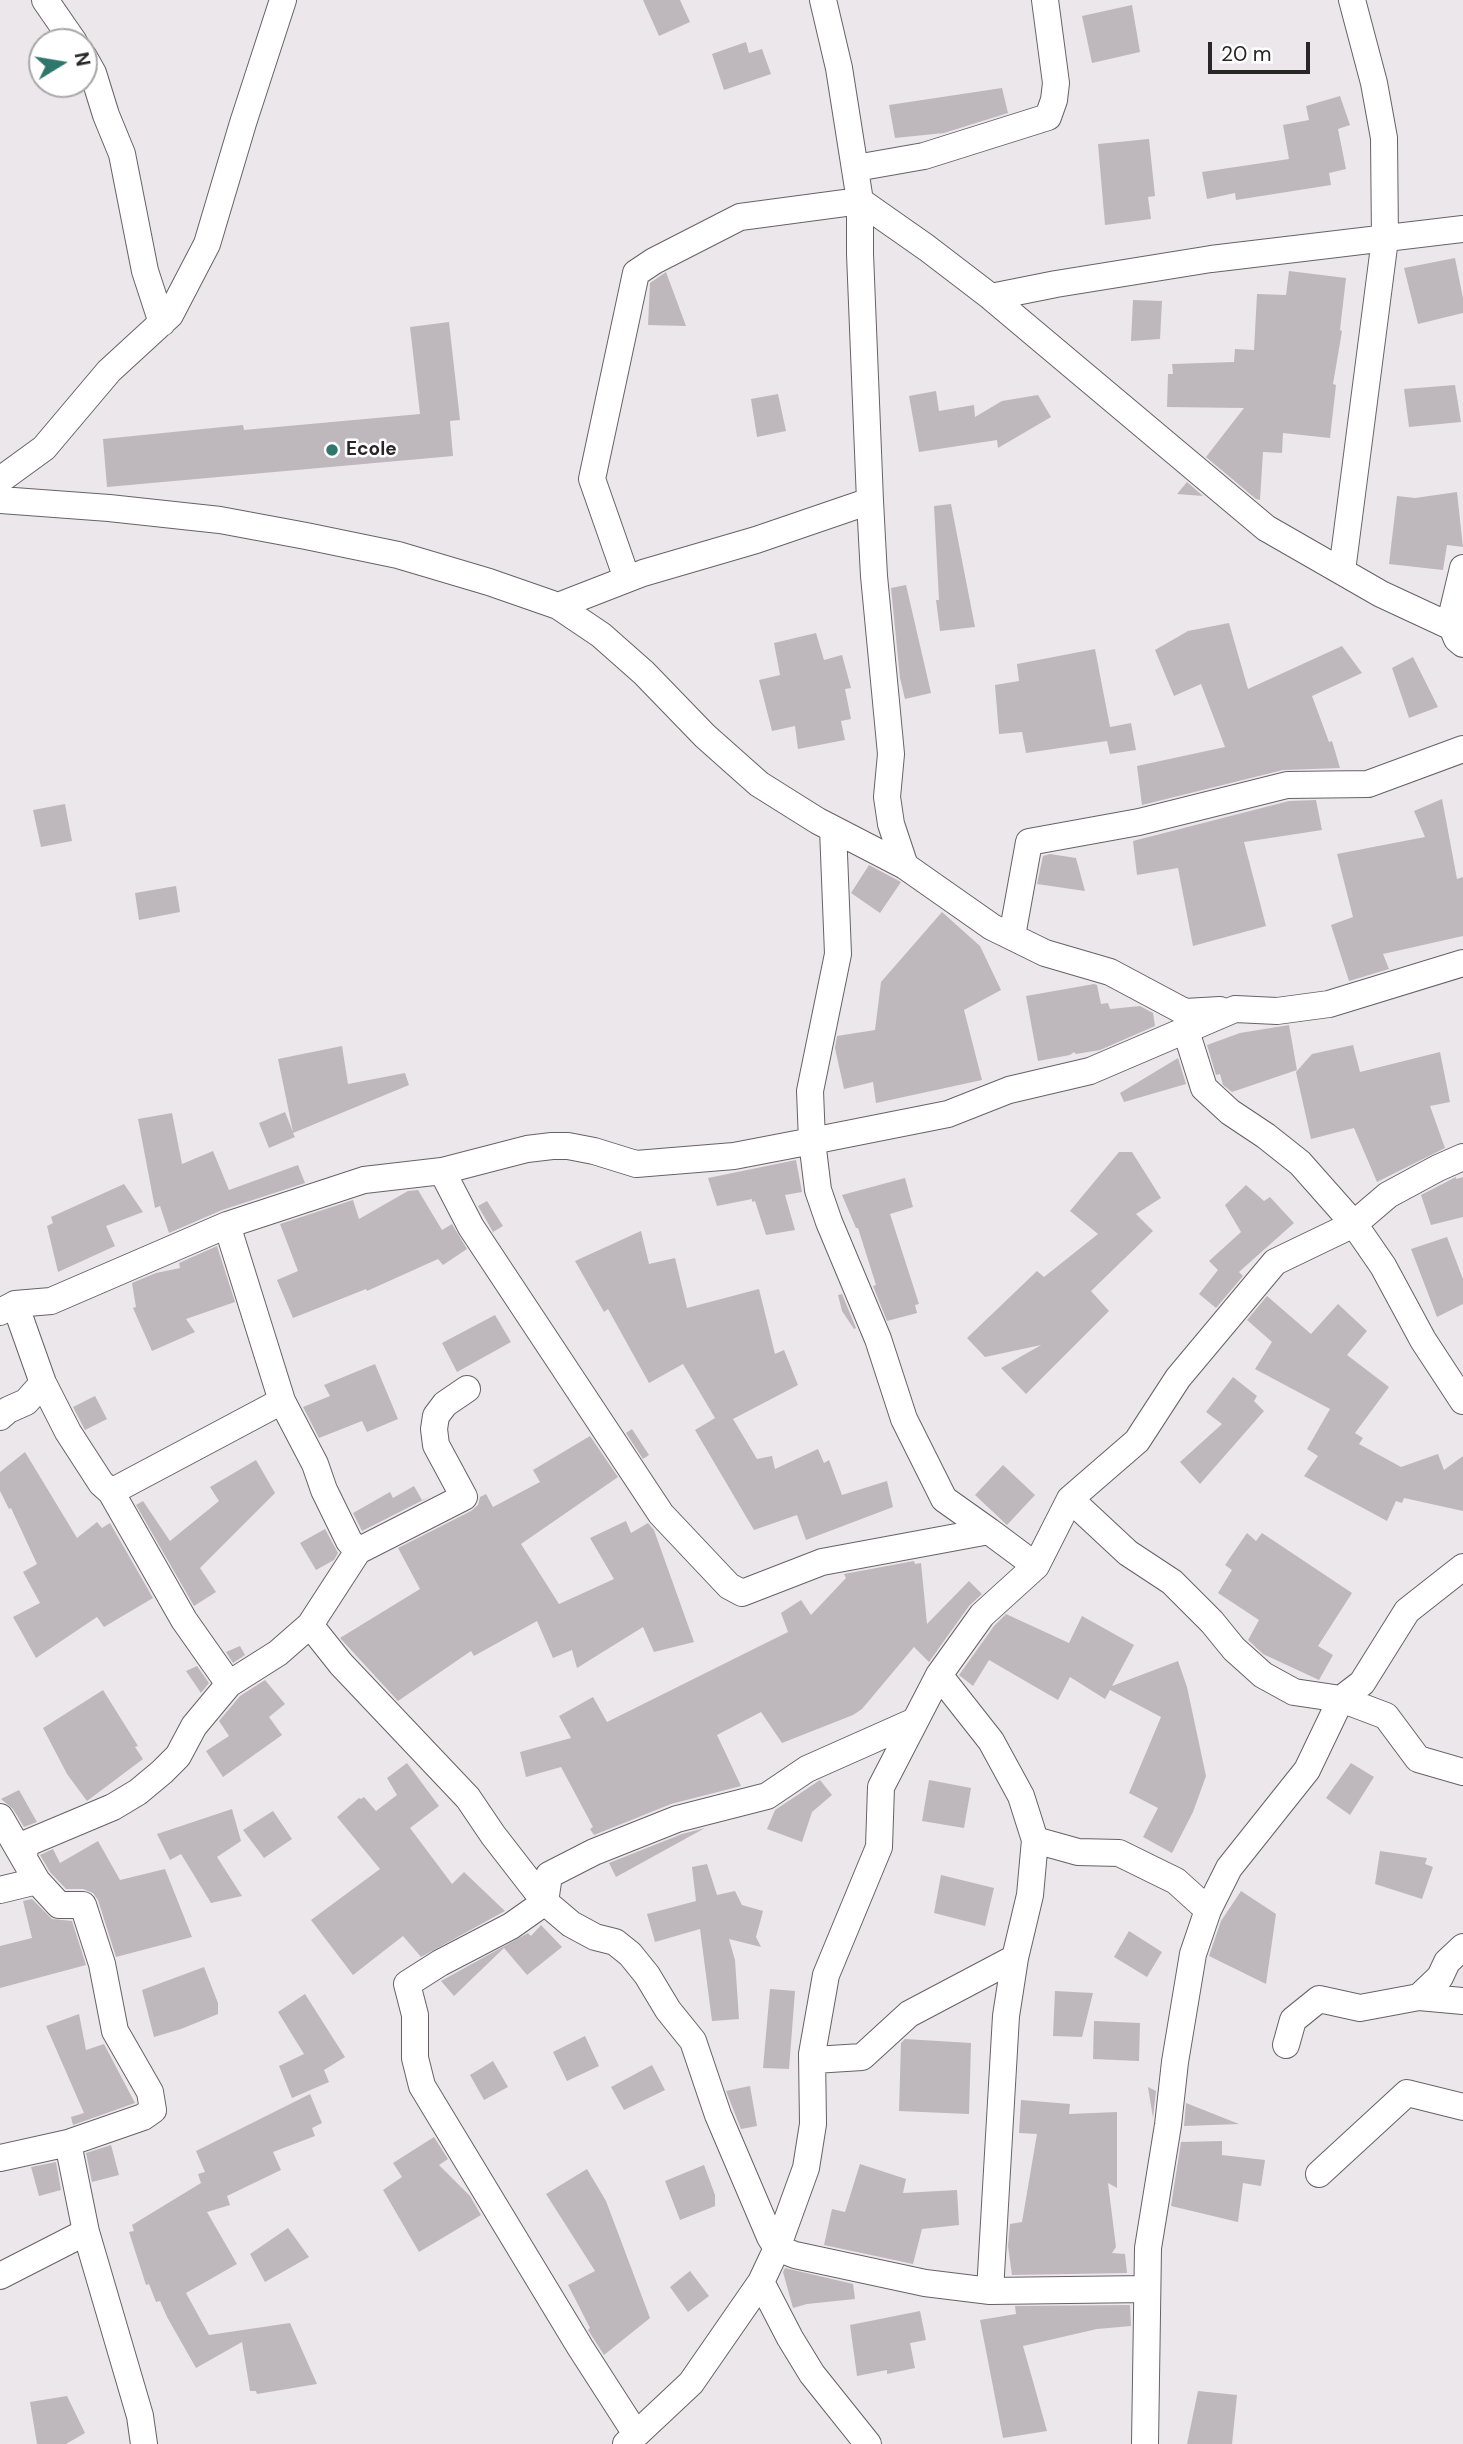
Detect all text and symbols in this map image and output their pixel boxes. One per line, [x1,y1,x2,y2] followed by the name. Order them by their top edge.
[28,28,98,98] north arrow
[1211,28,1312,72] scale bar
[1221,40,1272,68] text: 20 m
[69,50,96,68] text: N
[346,439,397,461] place label: Ecole
[324,442,340,458] marker: Ecole

